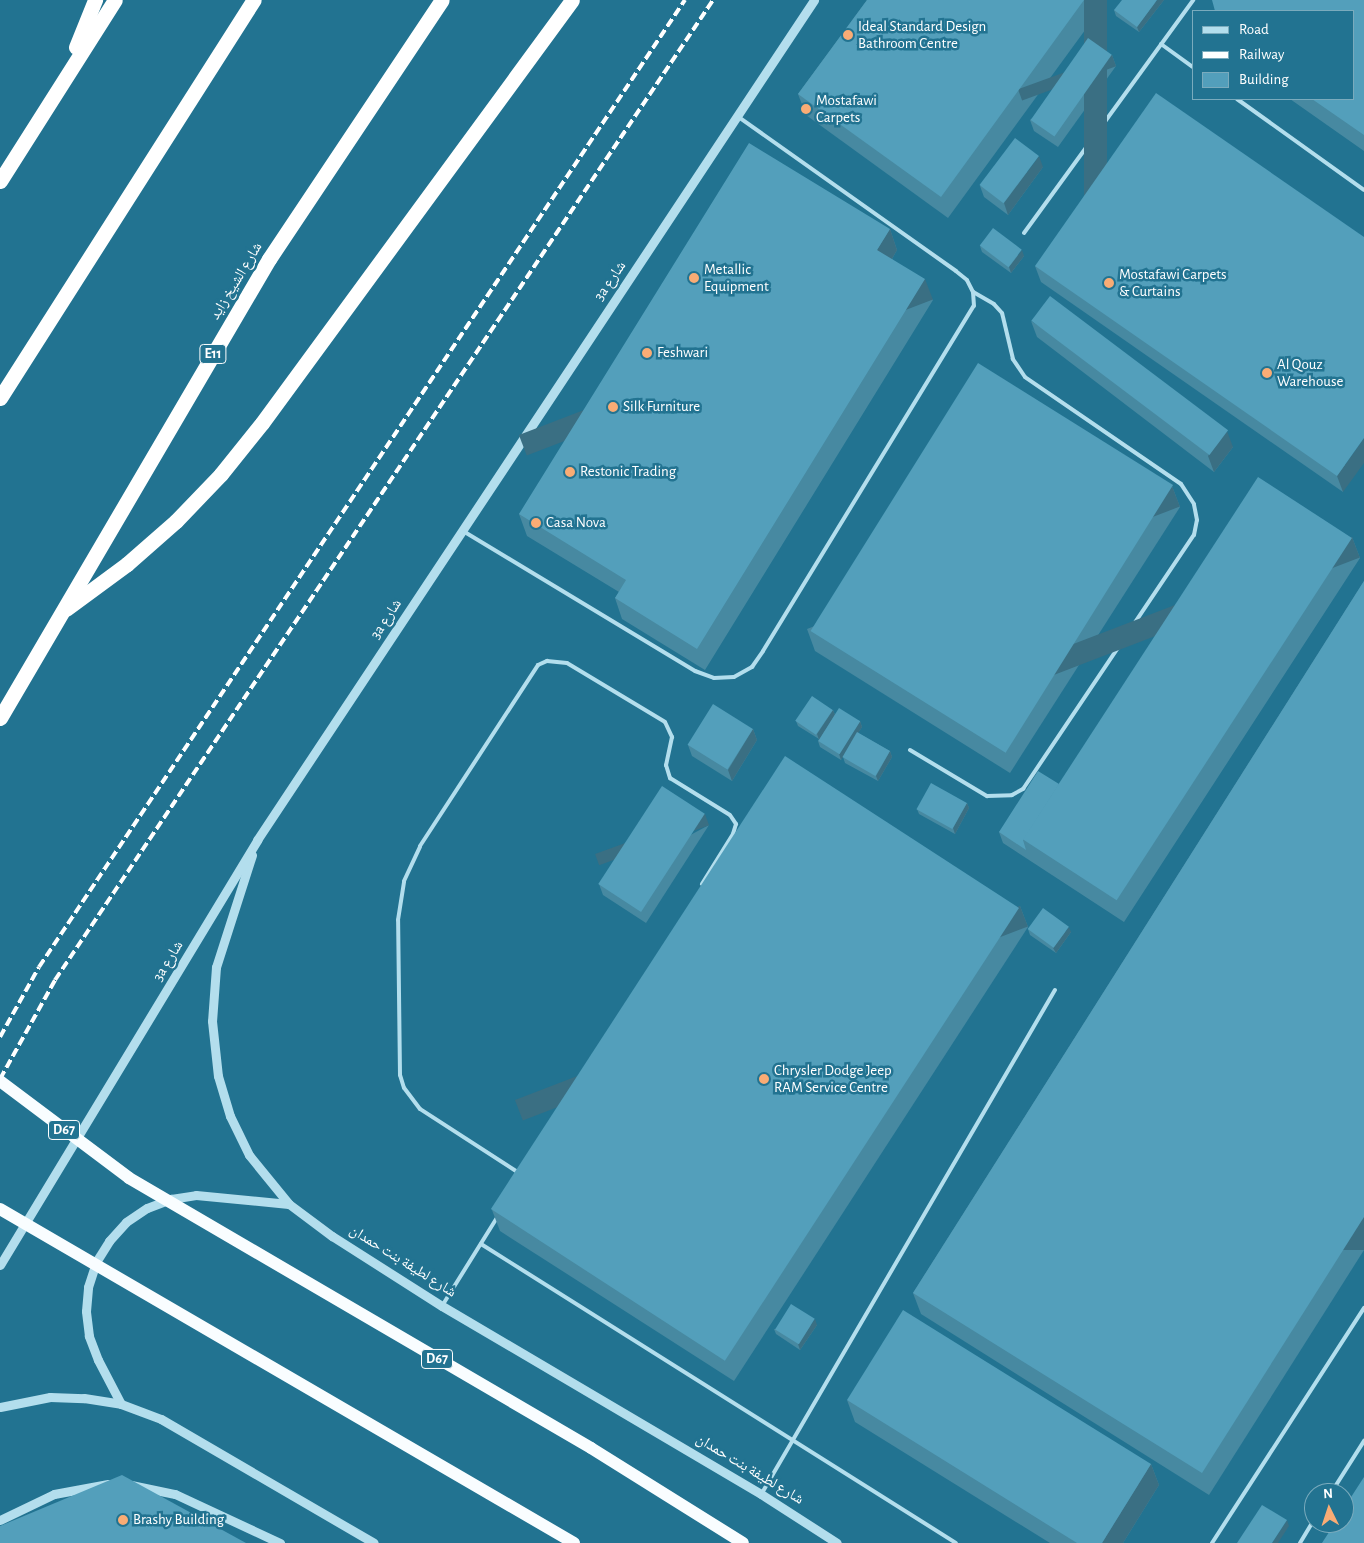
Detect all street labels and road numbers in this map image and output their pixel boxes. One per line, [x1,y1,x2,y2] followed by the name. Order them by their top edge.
[206,239,266,323] street label: شارع الشيخ زايد
[590,258,630,304] street label: 3a شارع
[199,342,227,366] road number: E11
[366,596,406,642] street label: 3a شارع
[149,937,187,985] street label: 3a شارع
[48,1118,80,1142] road number: D67
[346,1221,460,1301] street label: شارع لطيفة بنت حمدان
[421,1348,453,1370] road number: D67
[693,1430,807,1508] street label: شارع لطيفة بنت حمدان

